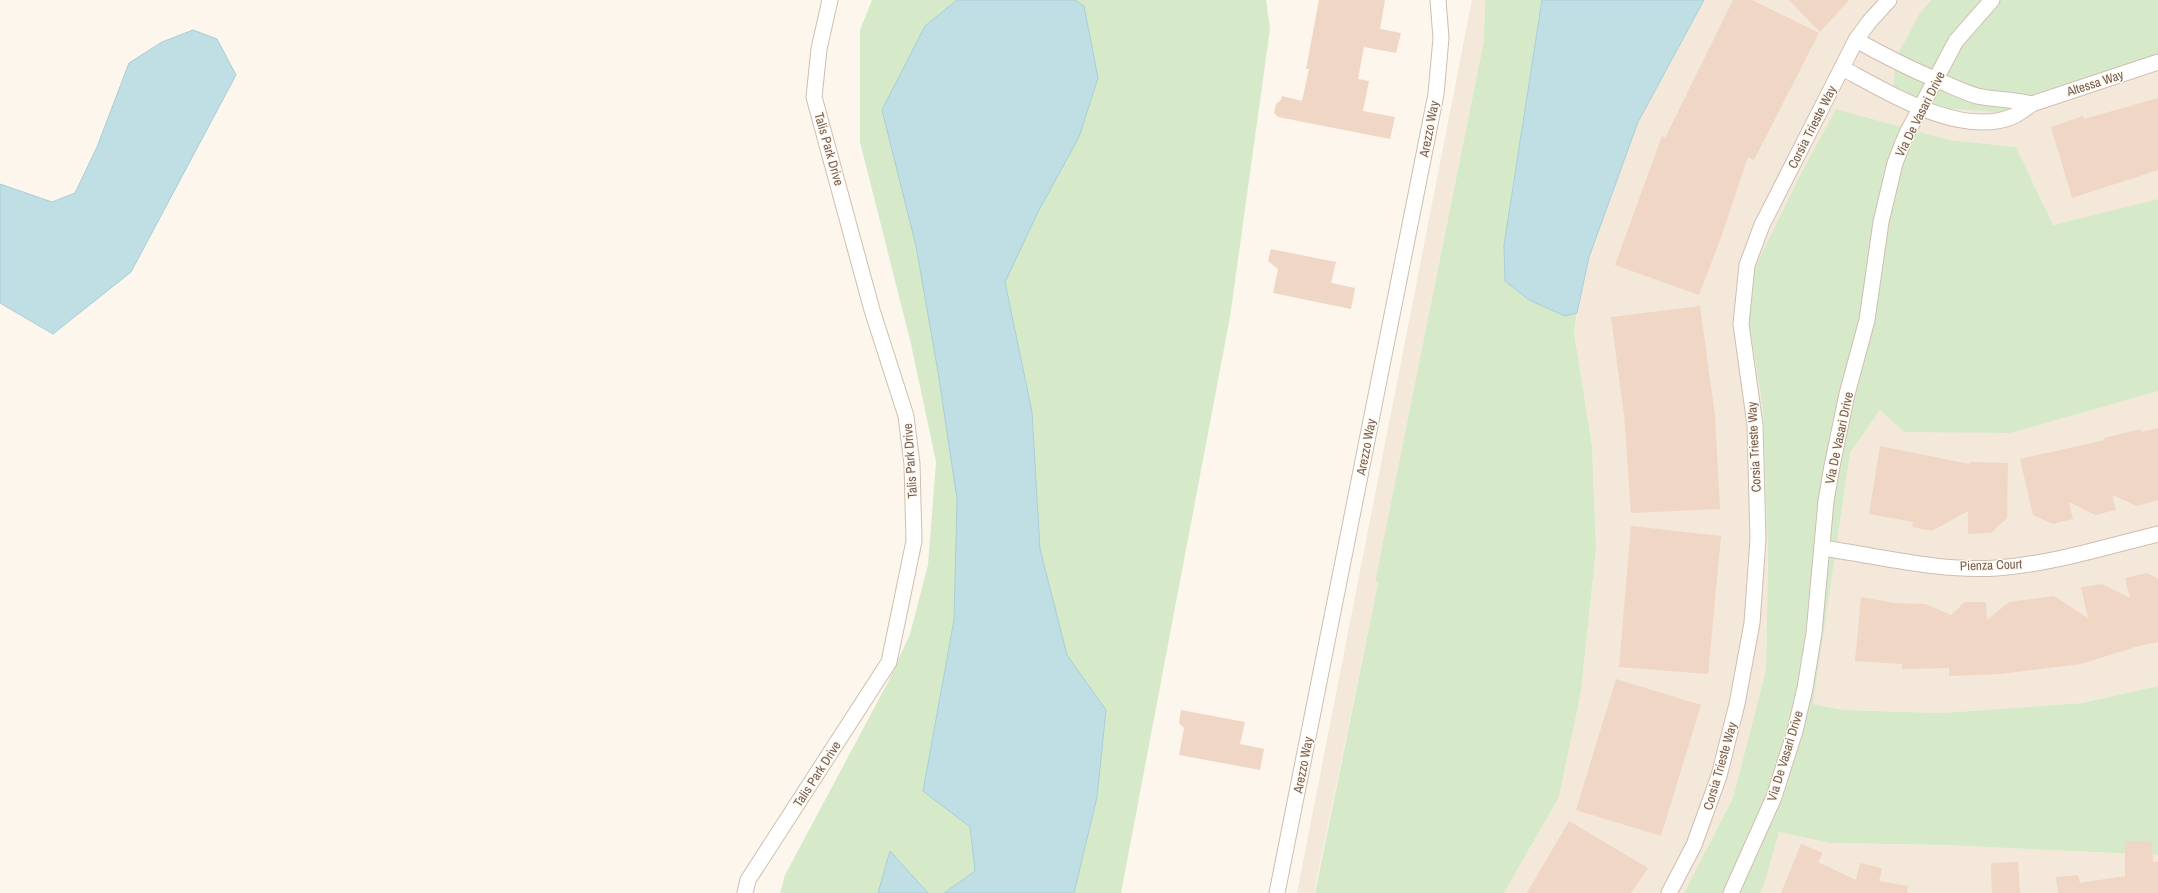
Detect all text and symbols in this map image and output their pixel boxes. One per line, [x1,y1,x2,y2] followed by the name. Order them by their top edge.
[2063,66,2126,100] street label: Altessa Way
[1891,68,1949,160] street label: Via De Vasari Drive
[1784,82,1841,171] street label: Corsia Trieste Way
[1415,99,1443,160] street label: Arezzo Way
[810,110,848,188] street label: Talis Park Drive
[1821,390,1857,486] street label: Via De Vasari Drive
[1743,401,1765,493] street label: Corsia Trieste Way
[1352,417,1380,478] street label: Arezzo Way
[899,423,921,499] street label: Talis Park Drive
[1960,555,2022,575] street label: Pienza Court
[1763,709,1807,803] street label: Via De Vasari Drive
[1699,719,1741,812] street label: Corsia Trieste Way
[1289,735,1317,796] street label: Arezzo Way
[789,738,845,810] street label: Talis Park Drive

